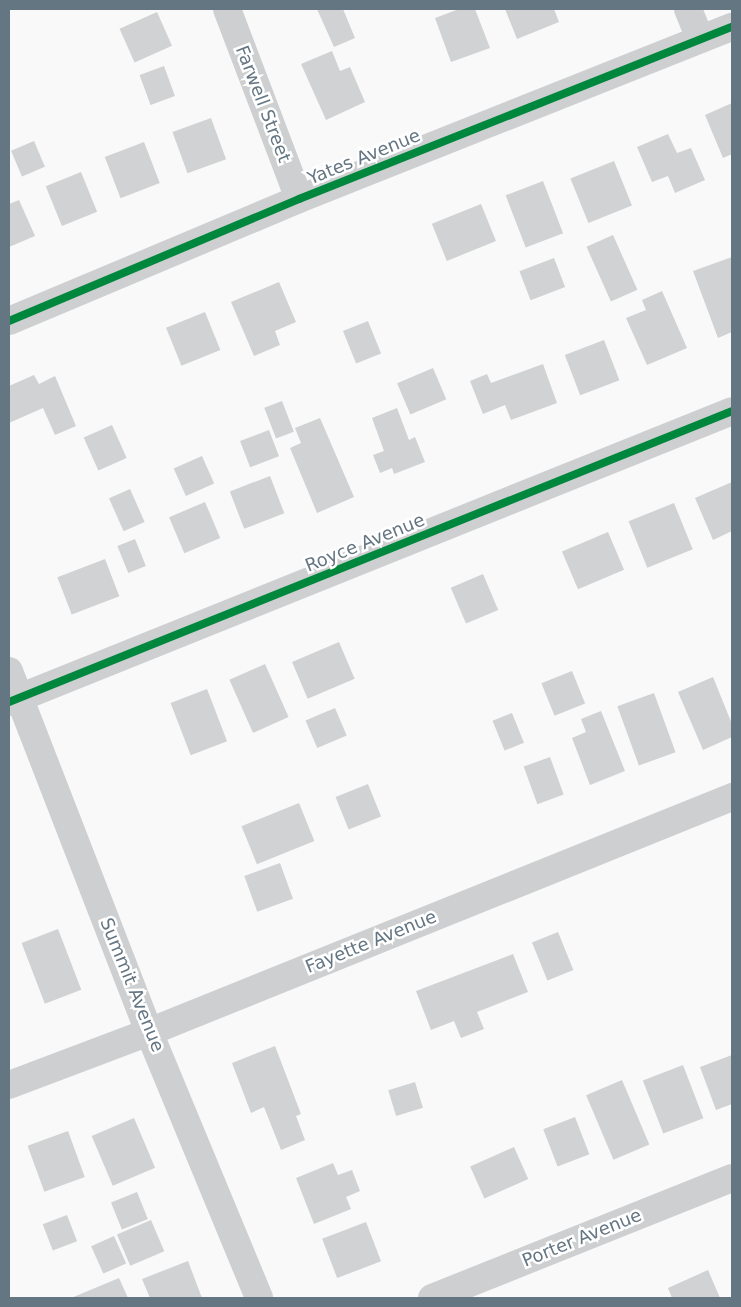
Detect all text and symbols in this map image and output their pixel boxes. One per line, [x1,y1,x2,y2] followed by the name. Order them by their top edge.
[231,43,295,165] street label: Farwell Street
[304,125,424,189] street label: Yates Avenue
[302,509,428,577] street label: Royce Avenue
[302,906,440,978] street label: Fayette Avenue
[95,915,169,1055] street label: Summit Avenue
[519,1204,645,1272] street label: Porter Avenue

